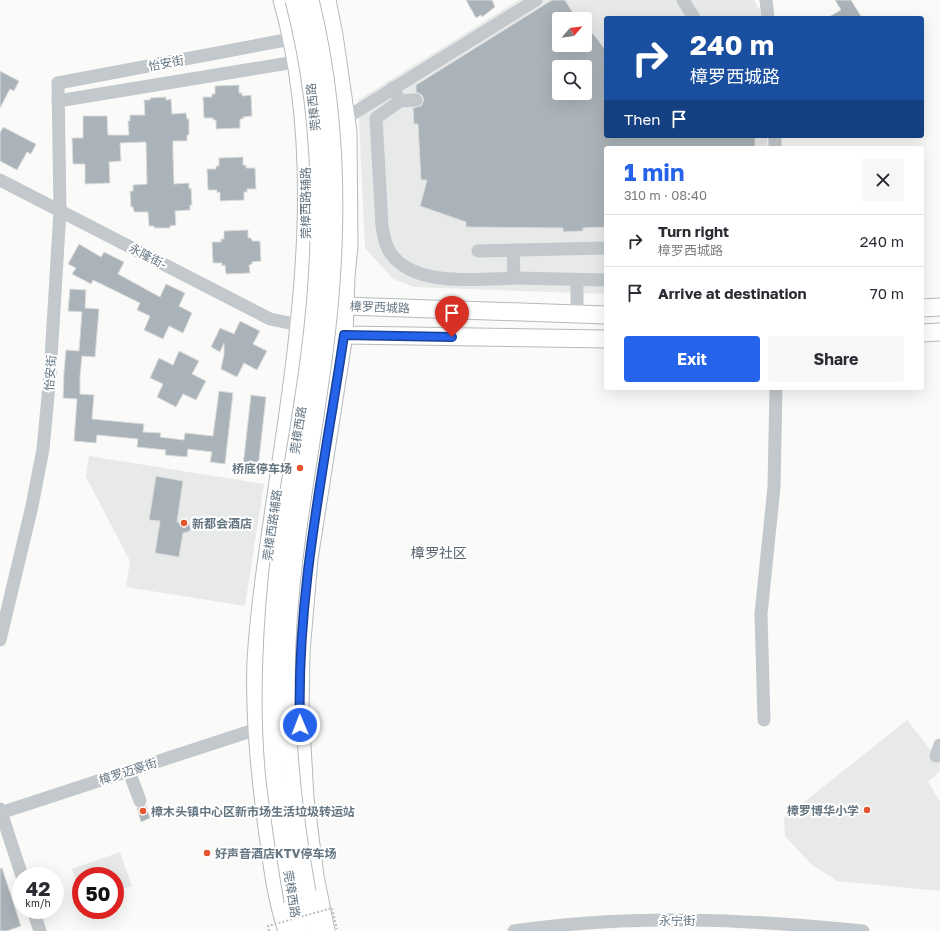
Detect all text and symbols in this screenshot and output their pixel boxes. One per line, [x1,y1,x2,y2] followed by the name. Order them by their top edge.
[552,12,592,52] north arrow
[552,12,592,100] map controls
[690,28,774,61] text: 240 m
[624,32,676,84] icon: right
[147,52,185,74] street label: 怡安街
[552,60,592,100] button: search
[690,65,780,87] text: 樟罗西城路
[303,82,323,132] street label: 莞樟西路
[668,108,690,130] icon: arrive
[624,110,660,128] text: Then
[624,157,684,186] text: 1 min
[862,159,904,201] button: close
[298,167,313,239] street label: 莞樟西路辅路
[624,187,707,203] text: 310 m · 08:40
[658,222,729,240] text: Turn right
[624,230,646,252] icon: right
[860,232,904,250] text: 240 m
[127,240,170,272] street label: 永隆街-
[658,242,723,258] text: 樟罗西城路
[624,282,646,304] icon: arrive
[658,284,807,302] text: Arrive at destination
[870,284,904,302] text: 70 m
[435,296,469,337] pin
[350,298,410,316] street label: 樟罗西城路
[441,302,463,324] icon: arrive
[624,336,760,382] button: Exit
[768,336,904,382] button: Share
[41,355,59,391] street label: 怡安街
[287,405,309,455] street label: 莞樟西路
[232,461,292,476] place label: 桥底停车场
[295,463,305,473] marker: 桥底停车场
[260,488,284,562] street label: 莞樟西路辅路
[192,516,252,531] place label: 新都会酒店
[179,518,189,528] marker: 新都会酒店
[411,544,467,561] district label: 樟罗社区
[279,704,321,746] position arrow
[97,755,159,787] street label: 樟罗迈豪街
[787,803,859,818] place label: 樟罗博华小学
[151,804,355,819] place label: 樟木头镇中心区新市场生活垃圾转运站
[862,805,872,815] marker: 樟罗博华小学
[138,806,148,816] marker: 樟木头镇中心区新市场生活垃圾转运站
[215,846,336,861] place label: 好声音酒店KTV停车场
[202,848,212,858] marker: 好声音酒店KTV停车场
[72,867,124,919] speed limit sign: 50
[281,869,303,919] street label: 莞樟西路
[26,876,50,900] text: 42
[25,897,51,909] text: km/h
[659,913,695,928] street label: 永宁街

